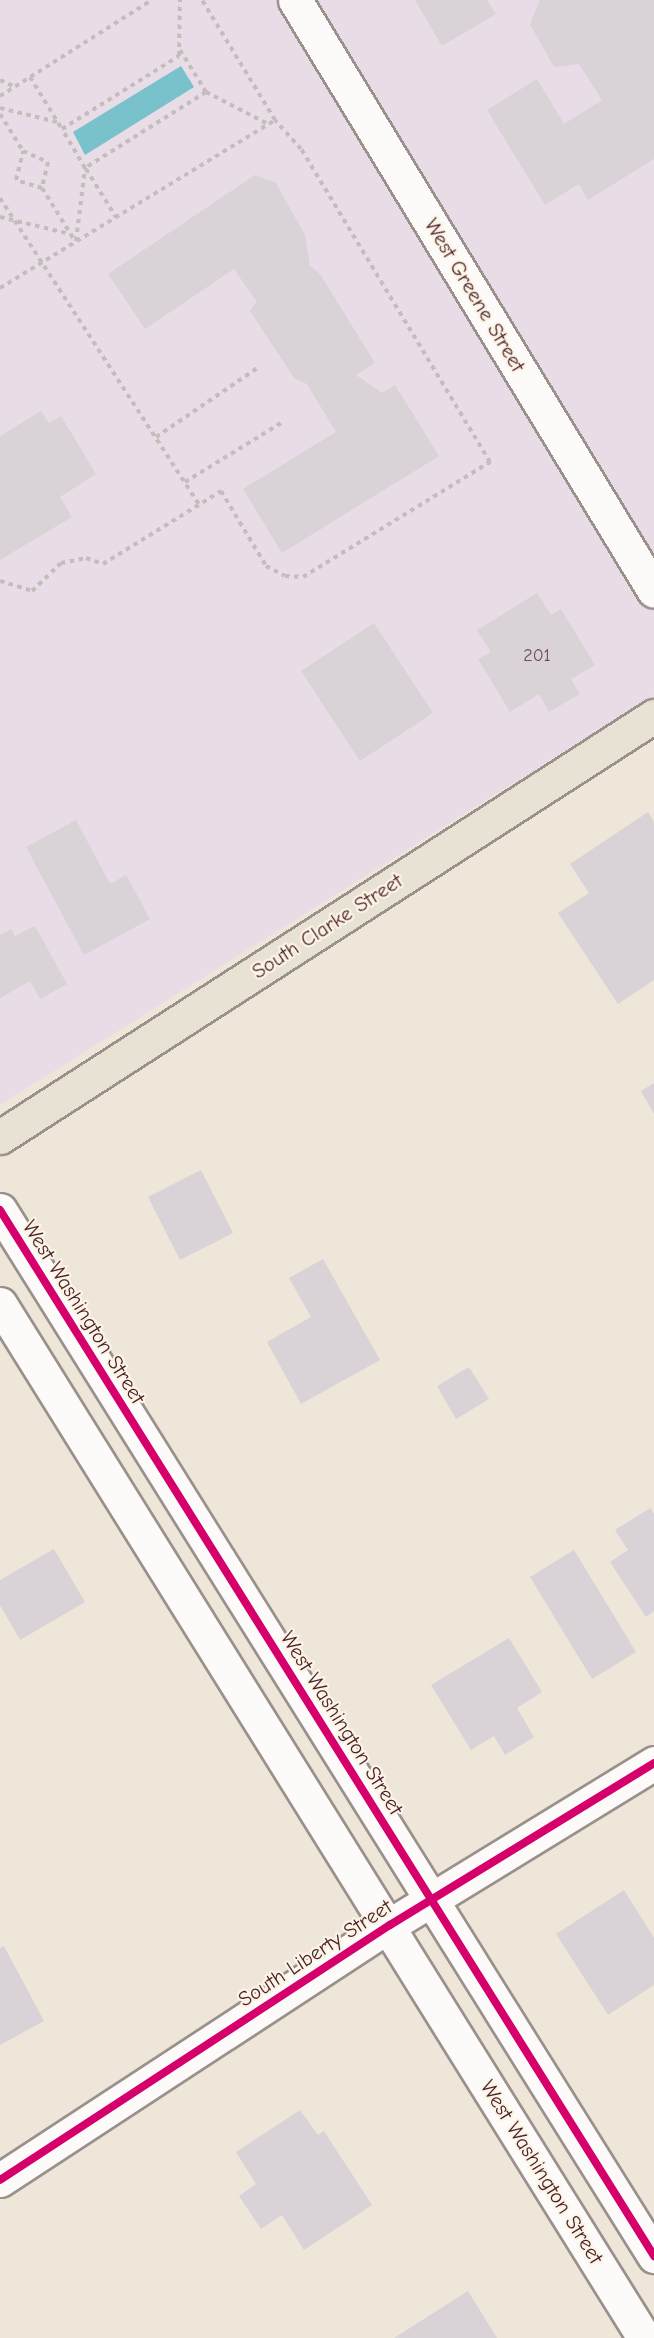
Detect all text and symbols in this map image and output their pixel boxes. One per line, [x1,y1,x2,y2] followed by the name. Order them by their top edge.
[419,214,531,376] street label: West Greene Street
[523,645,551,667] house number: 201
[247,868,407,984] street label: South Clarke Street
[17,1215,151,1409] street label: West Washington Street
[275,1626,409,1820] street label: West Washington Street
[233,1894,397,2012] street label: South Liberty Street
[475,2075,609,2269] street label: West Washington Street

